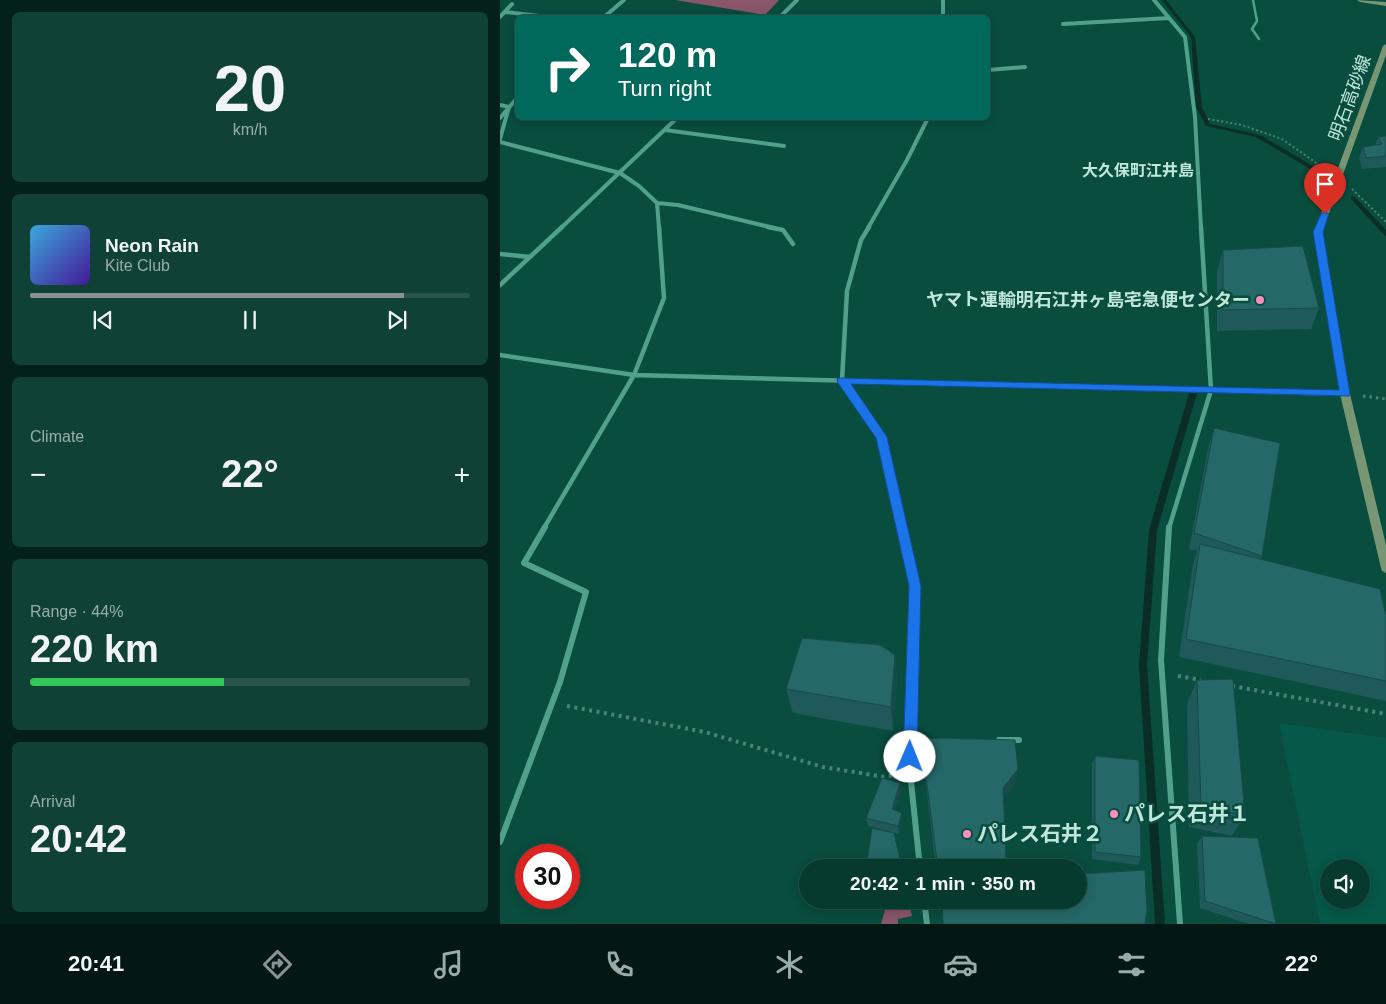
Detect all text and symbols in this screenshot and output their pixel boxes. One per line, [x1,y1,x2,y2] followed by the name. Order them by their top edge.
[535,35,600,100] icon: right
[618,35,717,74] text: 120 m
[214,52,286,125] text: 20
[1325,52,1375,144] street label: 明石高砂線
[618,76,711,101] text: Turn right
[233,121,267,138] text: km/h
[1082,161,1194,179] district label: 大久保町江井島
[1304,163,1346,214] pin
[1311,170,1339,198] icon: arrive
[105,235,199,256] text: Neon Rain
[105,257,170,274] text: Kite Club
[926,290,1250,310] place label: ヤマト運輸明石江井ヶ島宅急便センター
[1254,294,1266,306] marker: ヤマト運輸明石江井ヶ島宅急便センター
[89,306,117,334] icon: previous
[236,306,264,334] icon: pause
[383,306,411,334] icon: next
[30,428,84,445] text: Climate
[221,453,279,495] text: 22°
[30,459,46,490] text: −
[454,459,470,490] text: +
[30,603,123,620] text: Range · 44%
[30,628,159,670] text: 220 km
[883,730,935,782] position arrow
[30,793,75,810] text: Arrival
[1124,802,1250,825] place label: パレス石井１
[1108,808,1120,820] marker: パレス石井１
[30,818,127,860] text: 20:42
[977,822,1103,845] place label: パレス石井２
[961,828,973,840] marker: パレス石井２
[515,844,580,909] speed limit sign: 30
[1320,859,1370,909] map controls
[1320,859,1370,909] button: sound
[850,873,1036,894] text: 20:42 · 1 min · 350 m
[260,947,295,982] icon: directions
[431,947,466,982] icon: music
[602,947,637,982] icon: phone
[772,947,807,982] icon: climate
[943,947,978,982] icon: car
[1114,947,1149,982] icon: filters
[68,951,124,976] text: 20:41
[1285,951,1318,976] text: 22°

